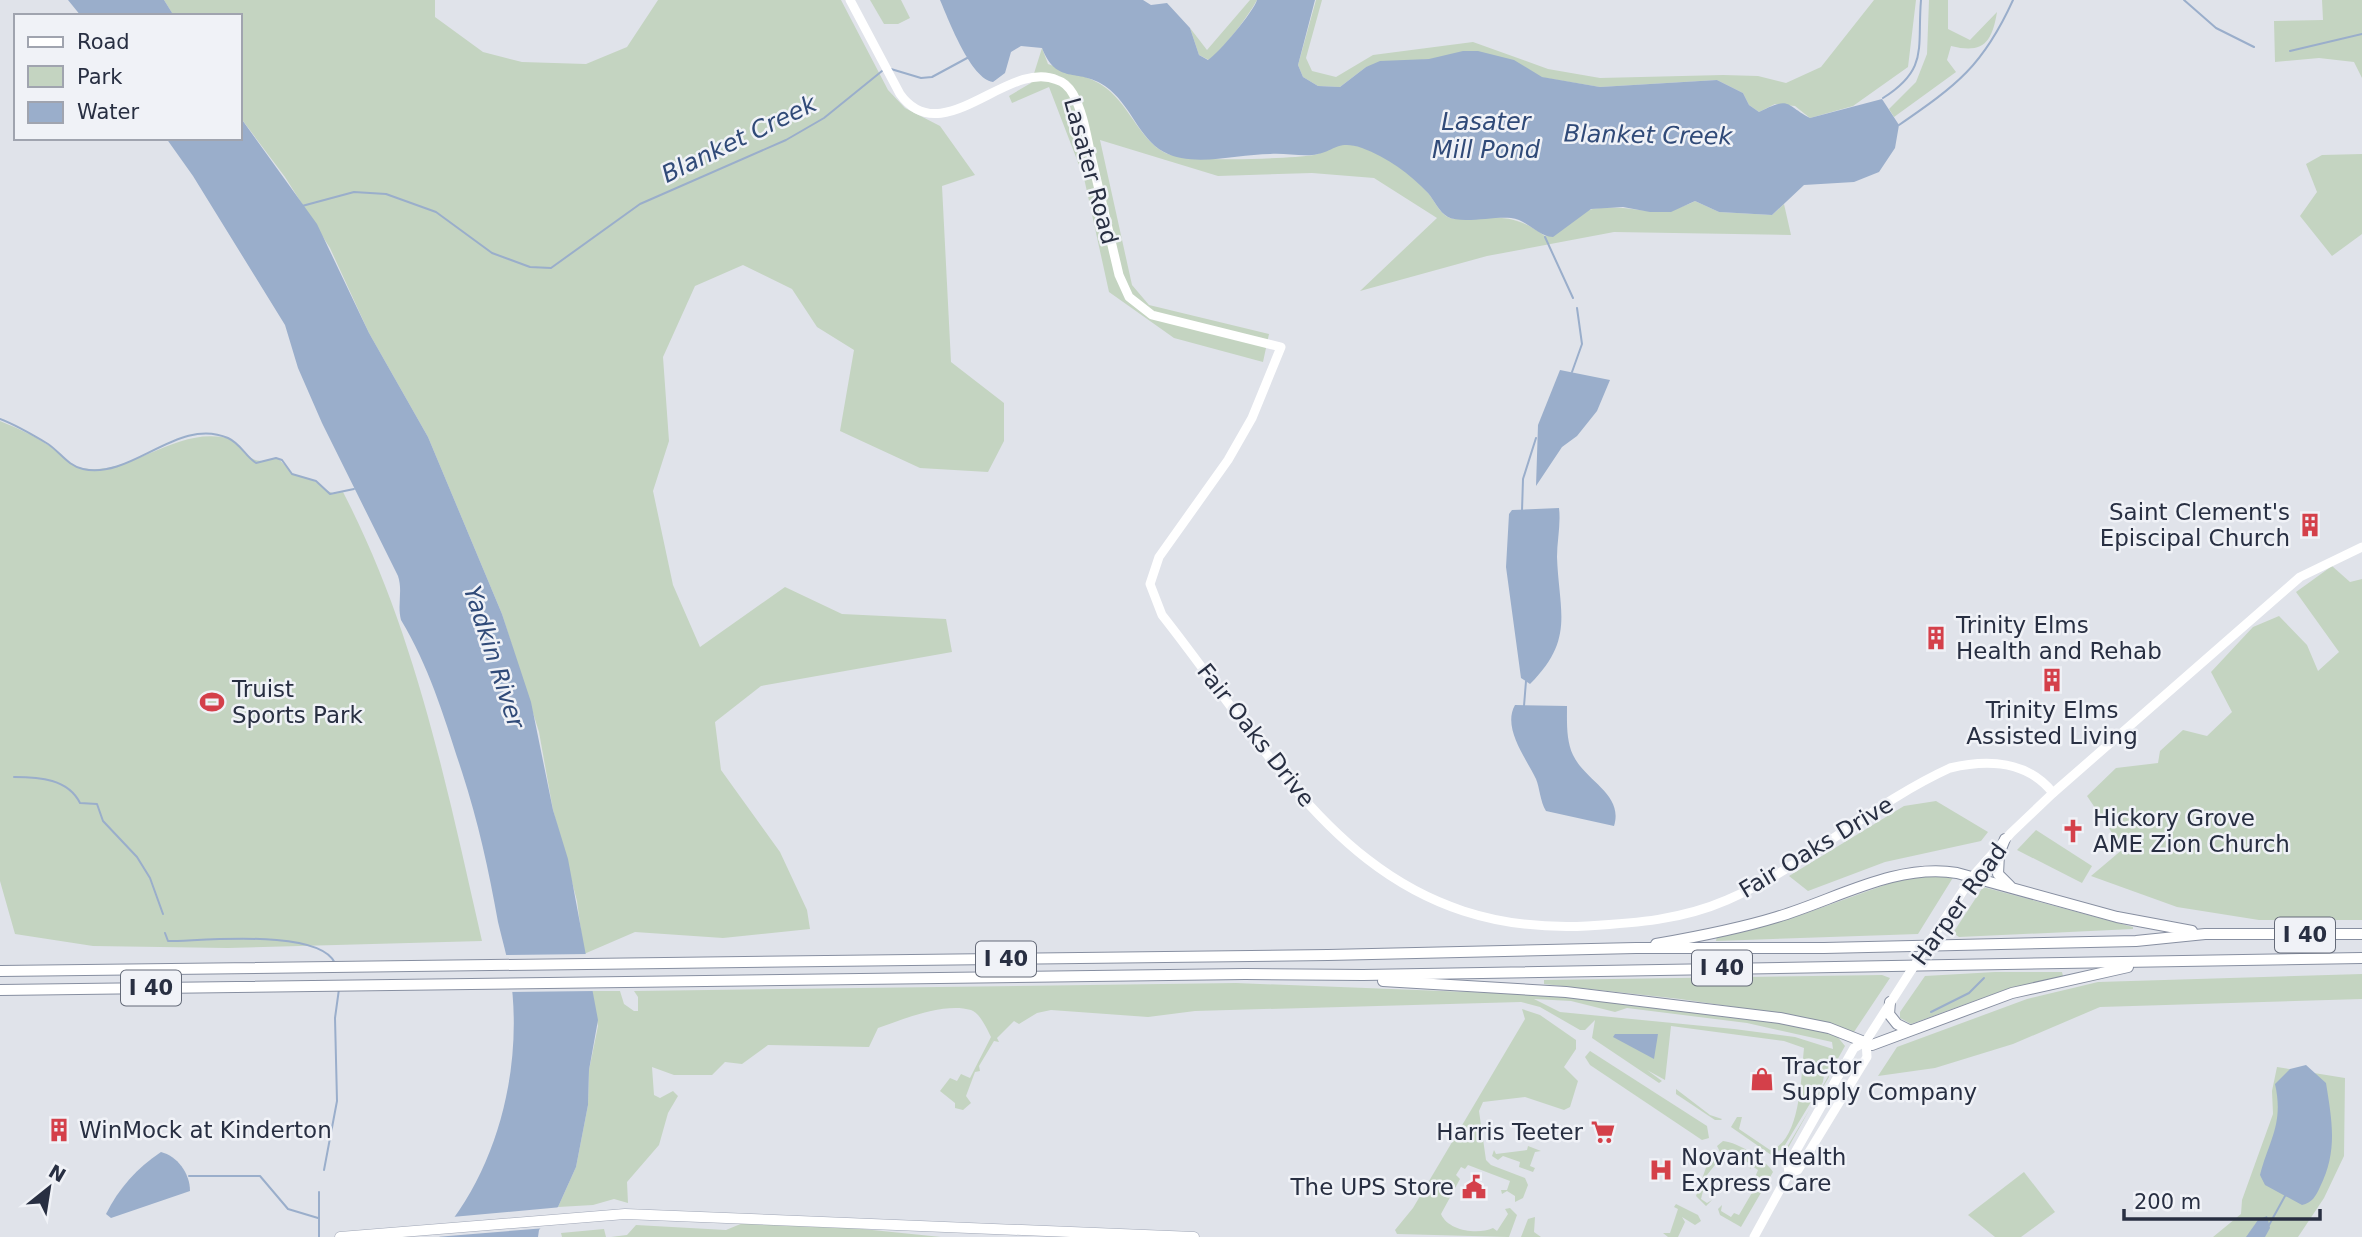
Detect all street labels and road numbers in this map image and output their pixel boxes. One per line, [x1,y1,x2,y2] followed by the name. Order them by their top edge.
[1059,95,1123,247] street label: Lasater Road
[1192,658,1320,812] street label: Fair Oaks Drive
[1735,791,1897,903] street label: Fair Oaks Drive
[1906,838,2012,970] street label: Harper Road
[2275,918,2335,953] road number: I 40
[976,942,1036,976] road number: I 40
[1692,950,1752,986] road number: I 40
[121,970,181,1006] road number: I 40

